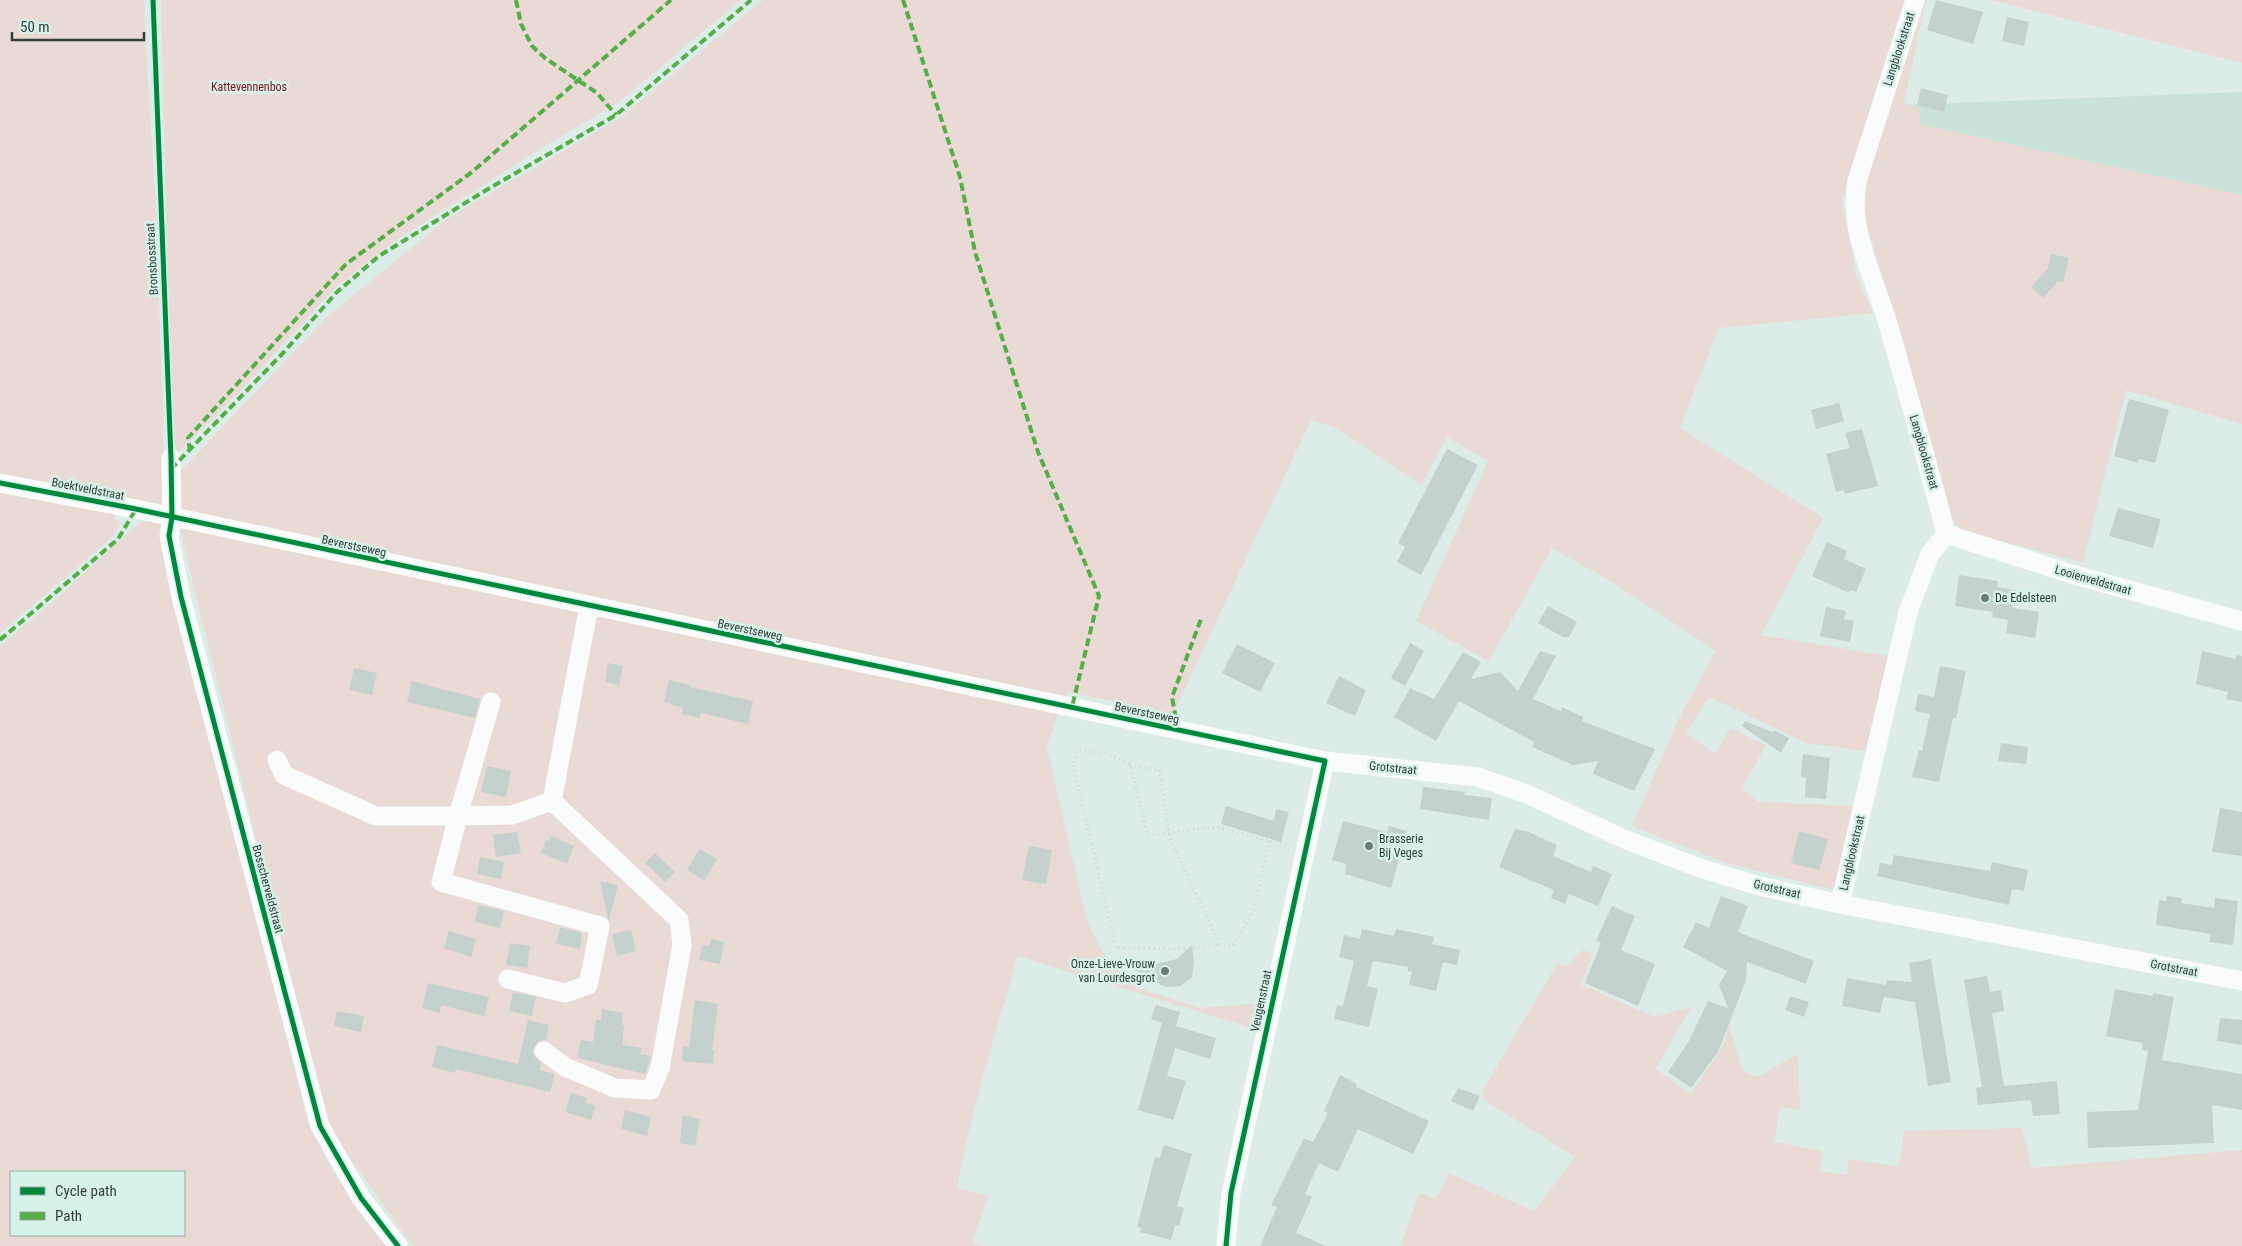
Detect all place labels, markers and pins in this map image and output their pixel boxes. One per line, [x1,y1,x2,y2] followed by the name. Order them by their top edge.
[1995,591,2057,605] place label: De Edelsteen
[1979,592,1991,604] marker: De Edelsteen
[1379,832,1424,860] place label: Brasserie Bij Veges
[1363,840,1375,852] marker: Brasserie Bij Veges
[1071,957,1155,985] place label: Onze-Lieve-Vrouw van Lourdesgrot
[1159,965,1171,977] marker: Onze-Lieve-Vrouw van Lourdesgrot

